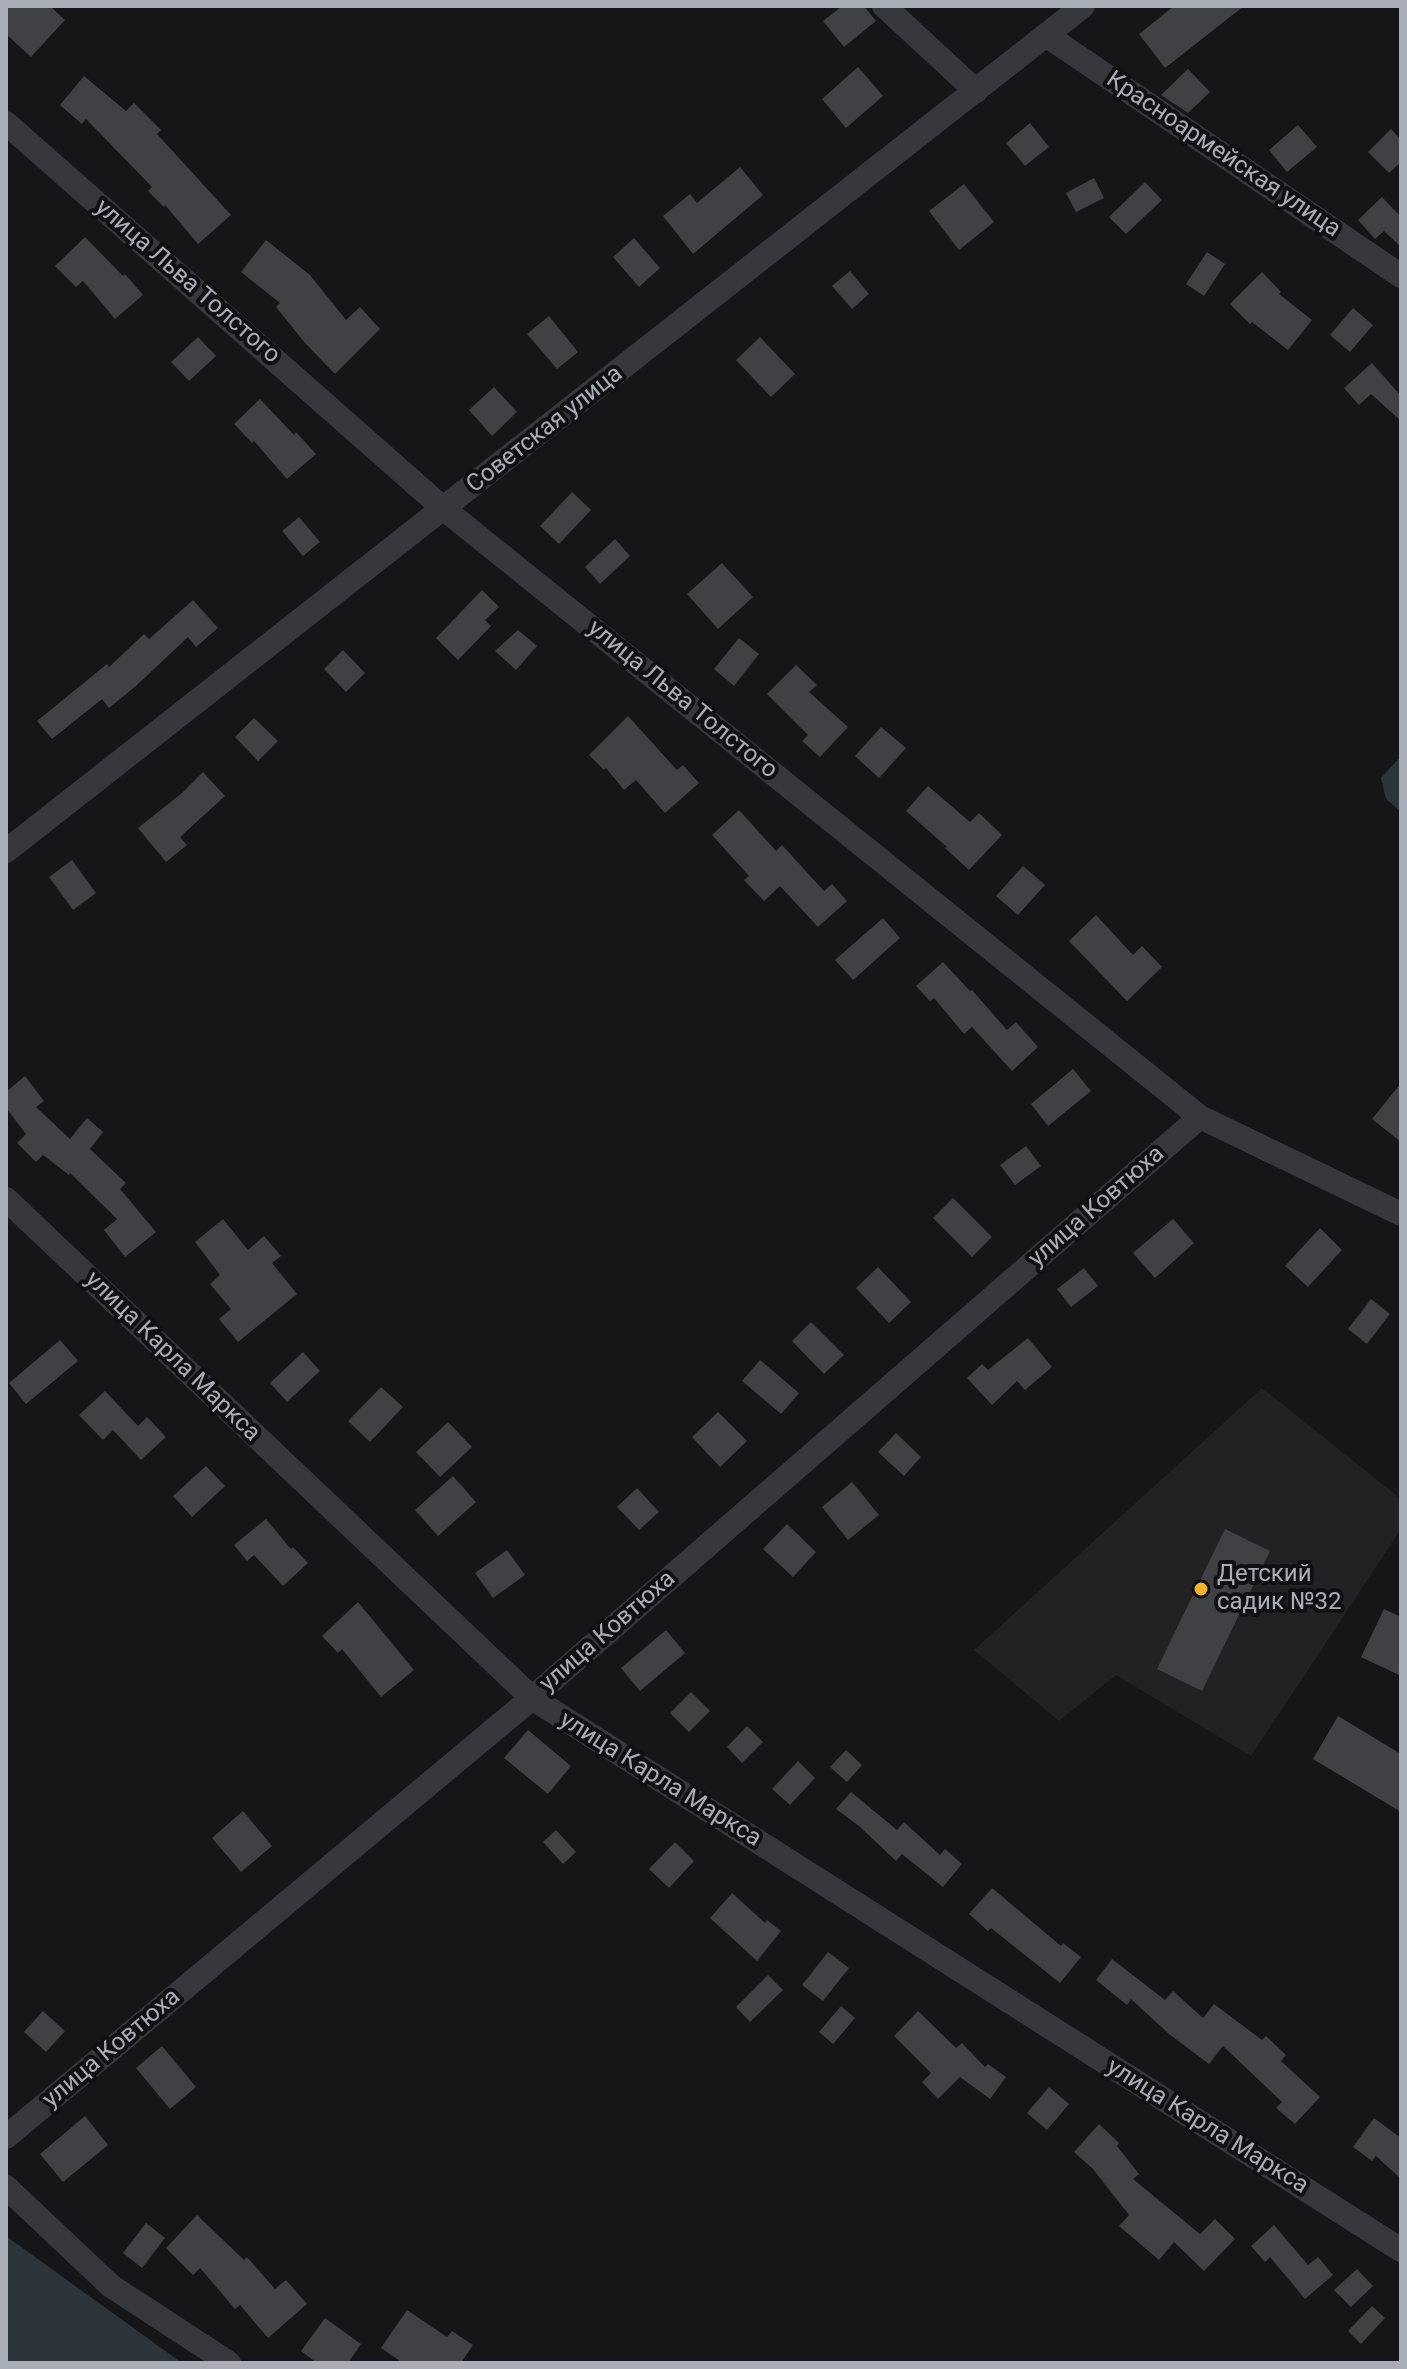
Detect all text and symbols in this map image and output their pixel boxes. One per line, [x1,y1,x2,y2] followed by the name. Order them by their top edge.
[1100,66,1346,244] street label: Красноармейская улица
[89,194,285,370] street label: улица Льва Толстого
[461,360,629,500] street label: Советская улица
[581,615,783,785] street label: улица Льва Толстого
[1023,1140,1171,1274] street label: улица Ковтюха
[78,1266,266,1448] street label: улица Карла Маркса
[1217,1561,1342,1617] place label: Детский садик №32
[534,1565,682,1699] street label: улица Ковтюха
[1192,1580,1210,1598] marker: Детский садик №32
[554,1706,766,1854] street label: улица Карла Маркса
[38,1983,186,2115] street label: улица Ковтюха
[1101,2053,1313,2201] street label: улица Карла Маркса

